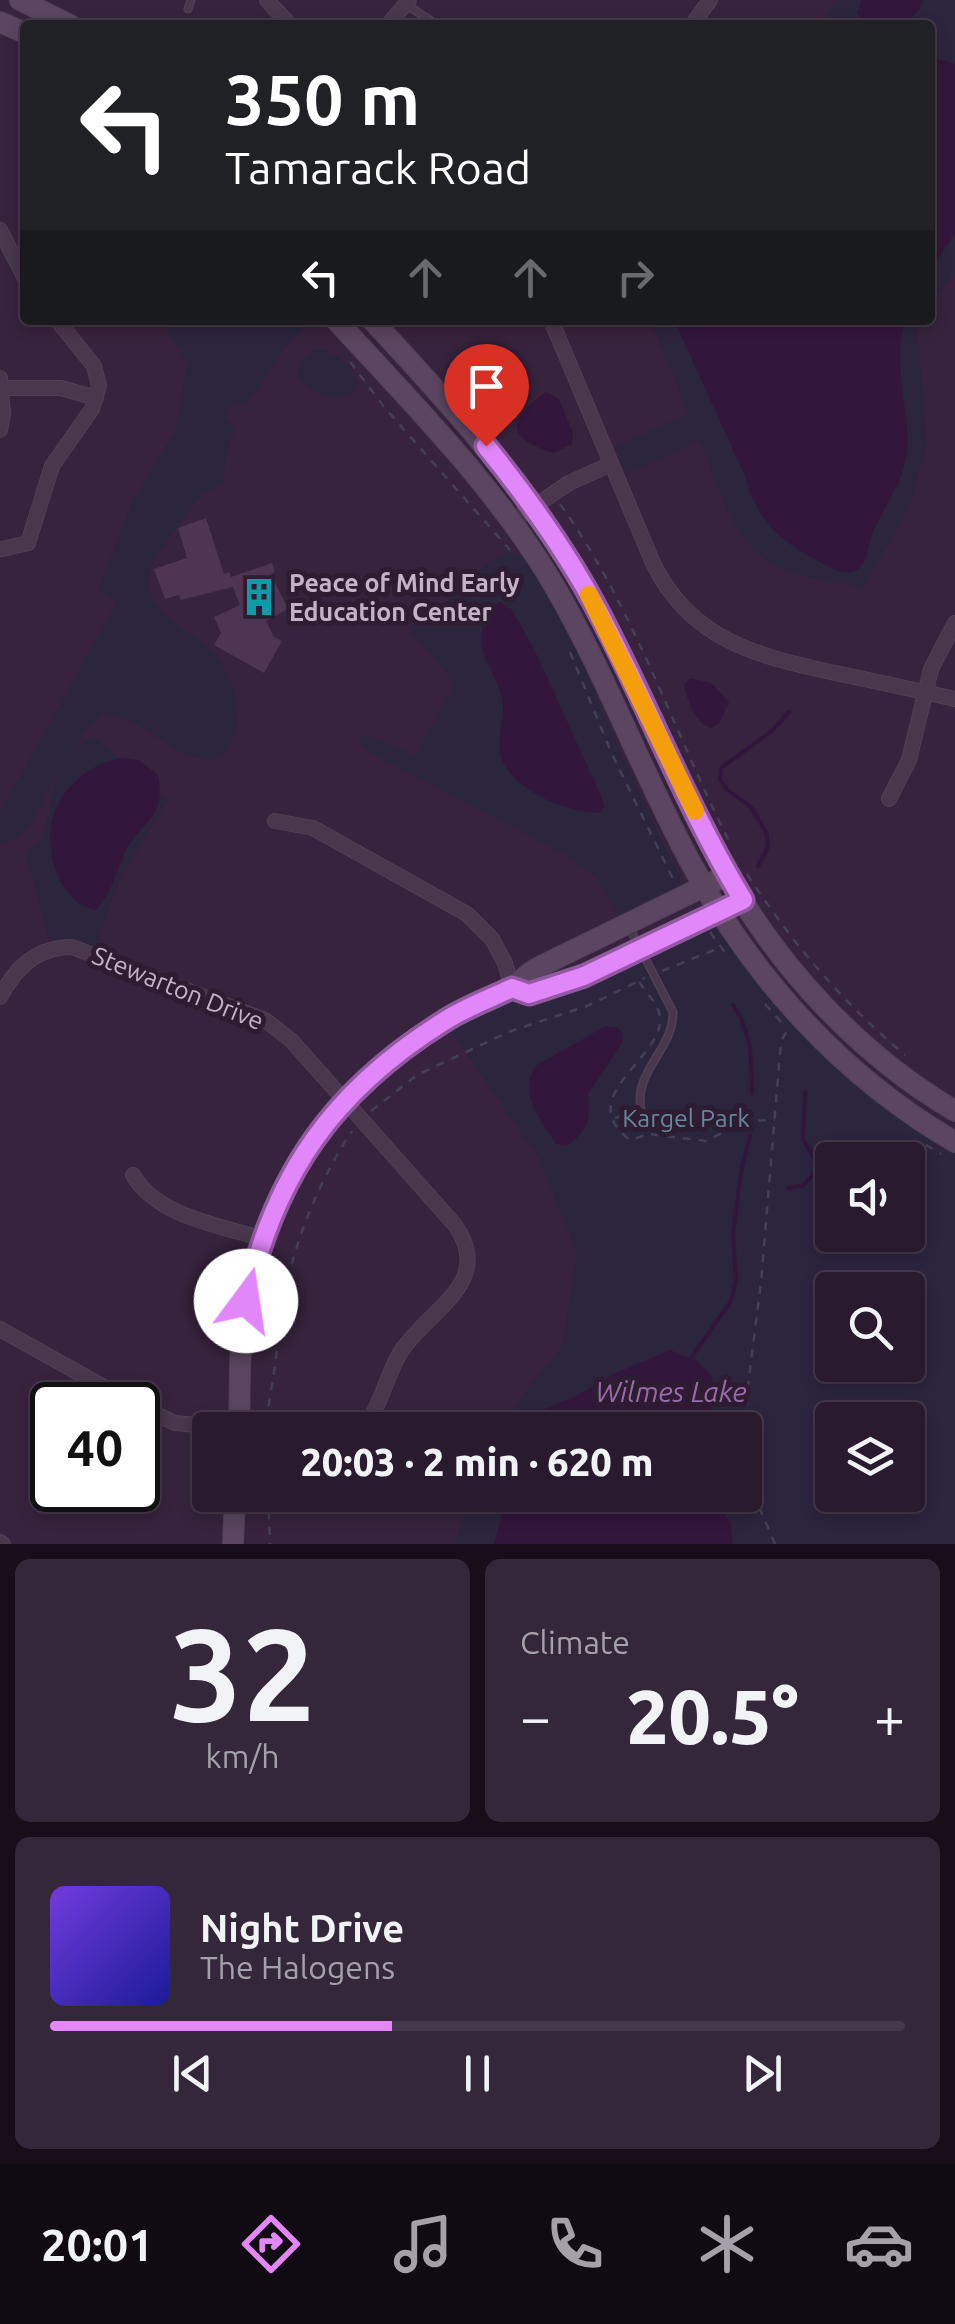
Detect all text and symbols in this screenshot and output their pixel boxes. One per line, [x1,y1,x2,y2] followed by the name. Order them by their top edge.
[60,60,190,190] icon: left
[225,60,420,138] text: 350 m
[225,142,531,193] text: Tamarack Road
[293,250,348,305] icon: left
[398,250,453,305] icon: ahead
[503,250,558,305] icon: ahead
[608,250,663,305] icon: right
[444,344,529,447] pin
[459,359,514,414] icon: arrive
[289,569,520,626] place label: Peace of Mind Early Education Center
[238,576,280,618] building icon: Peace of Mind Early Education Center
[88,941,268,1035] street label: Stewarton Drive
[622,1104,750,1132] park label: Kargel Park
[815,1142,925,1512] map controls
[815,1142,925,1252] button: sound
[194,1249,298,1353] position arrow
[815,1272,925,1382] button: search
[595,1376,747,1407] water label: Wilmes Lake
[30,1382,160,1512] speed limit sign: 40
[815,1402,925,1512] button: layers
[300,1441,654,1483] text: 20:03 · 2 min · 620 m
[169,1600,316,1746] text: 32
[520,1624,630,1660] text: Climate
[626,1674,799,1758] text: 20.5°
[520,1686,551,1747] text: −
[874,1686,905,1747] text: +
[206,1738,279,1774] text: km/h
[200,1907,404,1949] text: Night Drive
[200,1949,395,1985] text: The Halogens
[165,2046,220,2101] icon: previous
[450,2046,505,2101] icon: pause
[735,2046,790,2101] icon: next
[236,2209,306,2279] icon: directions
[388,2209,458,2279] icon: music
[540,2209,610,2279] icon: phone
[692,2209,762,2279] icon: climate
[844,2209,914,2279] icon: car
[41,2219,154,2270] text: 20:01

